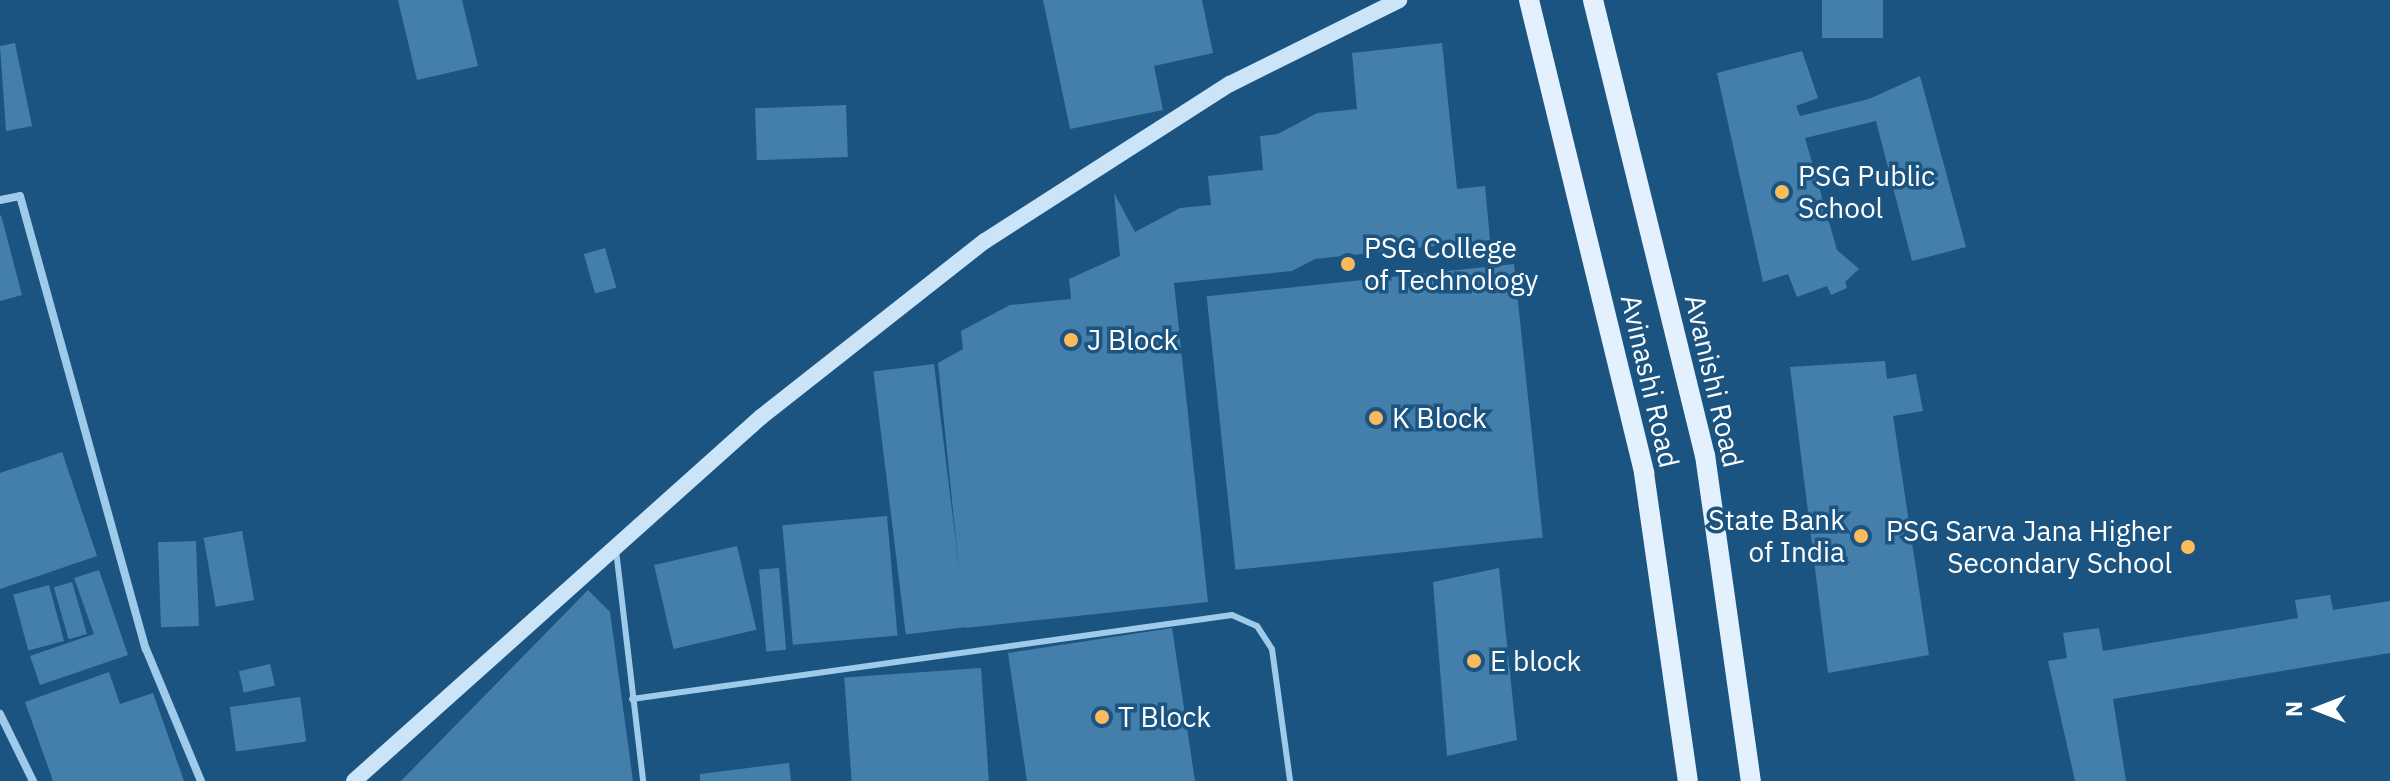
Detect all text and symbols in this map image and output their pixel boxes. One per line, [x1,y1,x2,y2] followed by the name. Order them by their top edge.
[1798,159,1935,225] place label: PSG Public School
[1773,183,1791,201] marker: PSG Public School
[1364,231,1539,297] place label: PSG College of Technology
[1339,255,1357,273] marker: PSG College of Technology
[1614,291,1686,471] street label: Avinashi Road
[1678,291,1750,471] street label: Avanishi Road
[1087,323,1178,357] place label: J Block
[1062,331,1080,349] marker: J Block
[1392,401,1487,435] place label: K Block
[1367,409,1385,427] marker: K Block
[1708,503,1845,569] place label: State Bank of India
[1886,514,2172,580] place label: PSG Sarva Jana Higher Secondary School
[1852,527,1870,545] marker: State Bank of India
[2179,538,2197,556] marker: PSG Sarva Jana Higher Secondary School
[1490,644,1581,678] place label: E block
[1465,652,1483,670] marker: E block
[2278,669,2358,749] north arrow
[1118,700,1211,734] place label: T Block
[2279,701,2308,717] text: N
[1093,708,1111,726] marker: T Block

